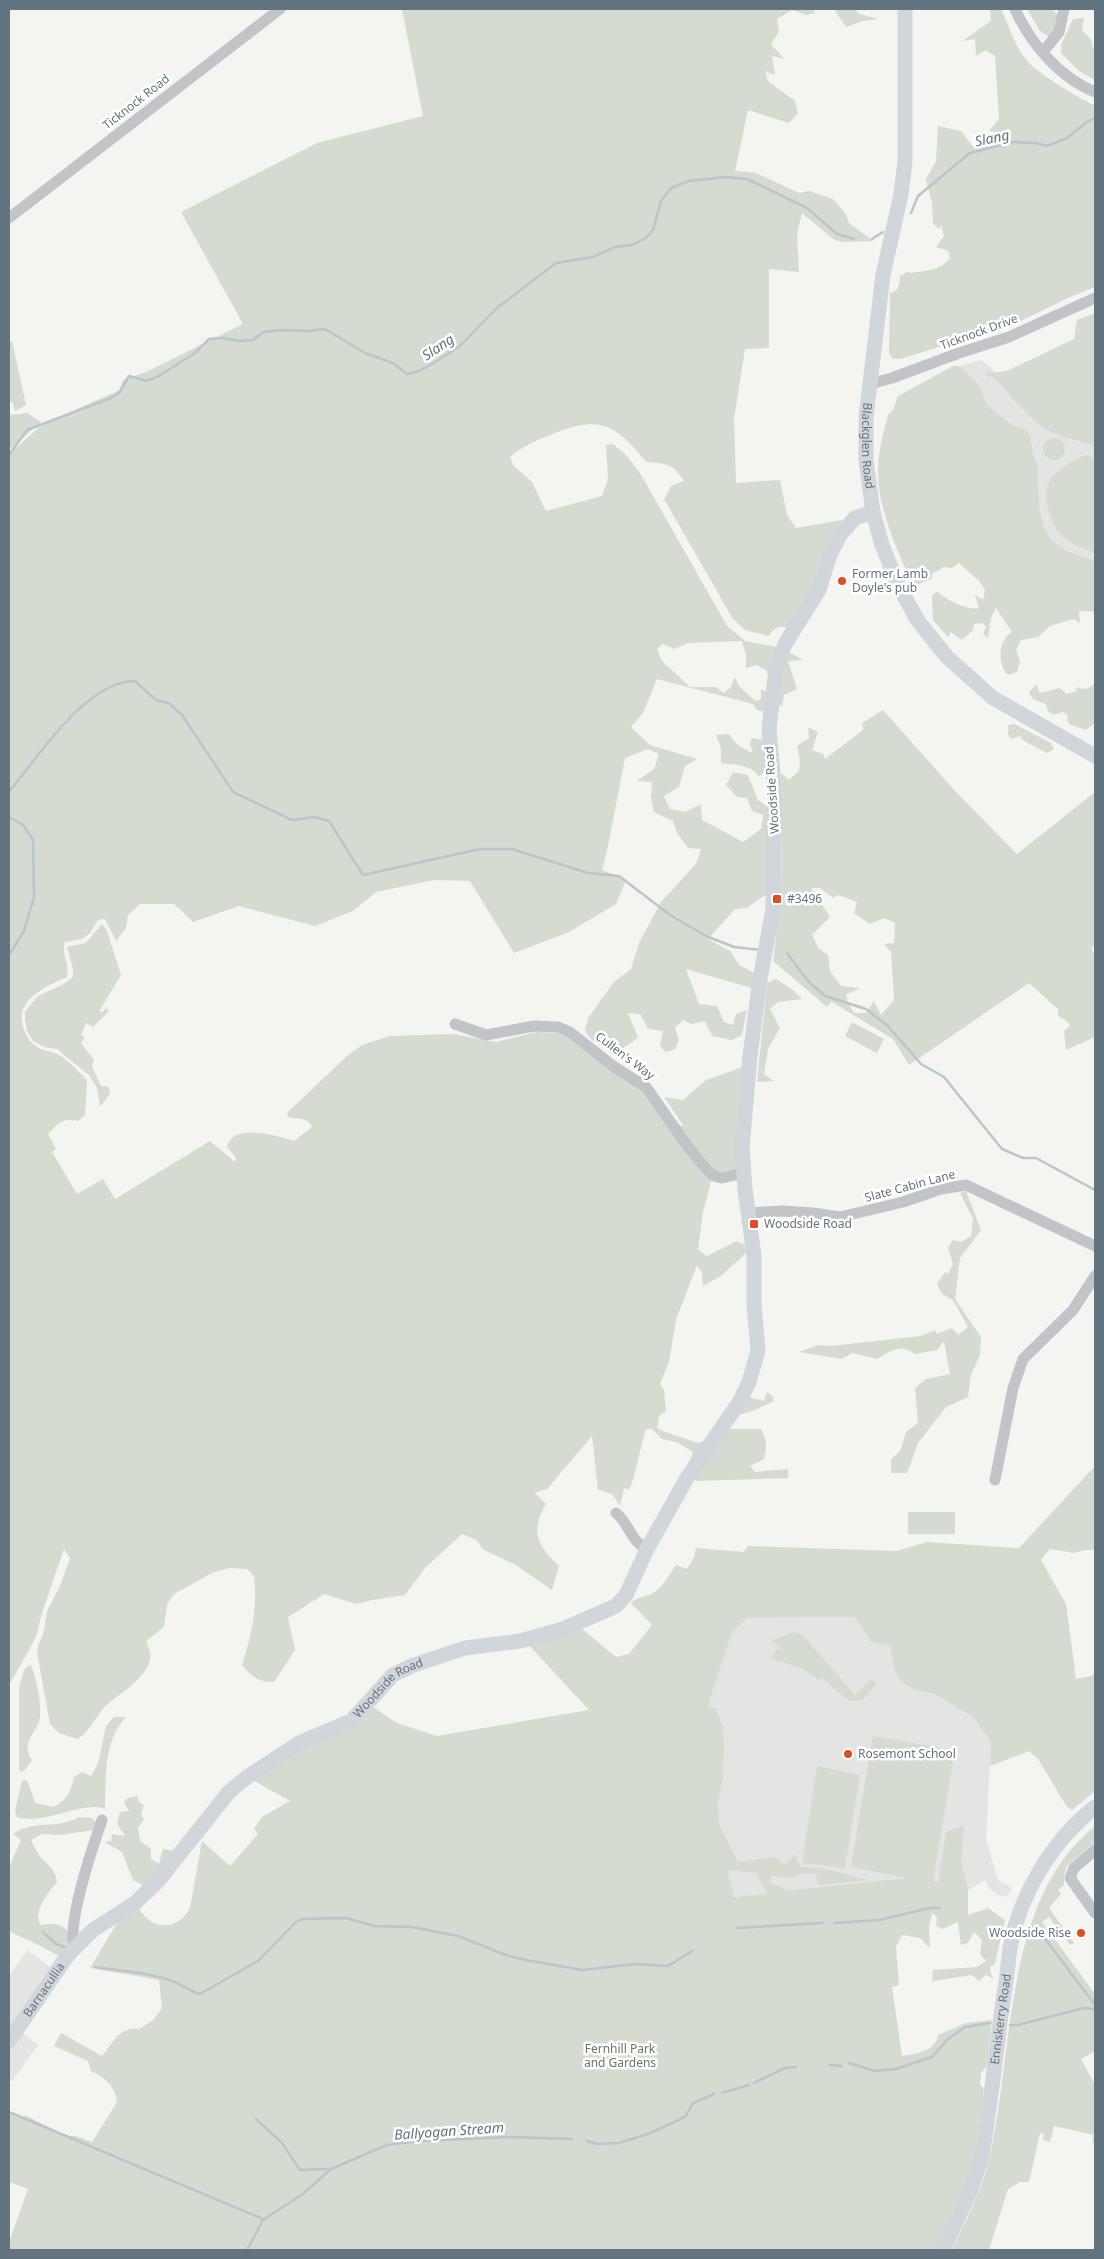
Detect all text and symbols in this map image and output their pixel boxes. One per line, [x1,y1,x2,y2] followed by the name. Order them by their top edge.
[99,70,173,133] street label: Ticknock Road
[973,125,1011,150] water label: Slang
[938,310,1020,353] street label: Ticknock Drive
[418,329,457,364] water label: Slang
[858,402,879,490] street label: Blackglen Road
[852,565,928,596] place label: Former Lamb Doyle's pub
[836,575,848,587] marker: Former Lamb Doyle's pub
[760,746,783,834] street label: Woodside Road
[787,890,822,907] place label: #3496
[771,893,783,905] marker: #3496
[592,1028,659,1084] street label: Cullen's Way
[863,1165,957,1206] street label: Slate Cabin Lane
[764,1215,852,1232] place label: Woodside Road
[748,1218,760,1230] marker: Woodside Road
[349,1654,425,1721] street label: Woodside Road
[858,1745,956,1762] place label: Rosemont School
[842,1748,854,1760] marker: Rosemont School
[989,1924,1071,1941] place label: Woodside Rise
[1075,1927,1087,1939] marker: Woodside Rise
[19,1959,68,2020] street label: Barnacullia
[986,1973,1015,2066] street label: Enniskerry Road
[584,2040,656,2071] park label: Fernhill Park and Gardens
[393,2117,504,2144] water label: Ballyogan Stream

